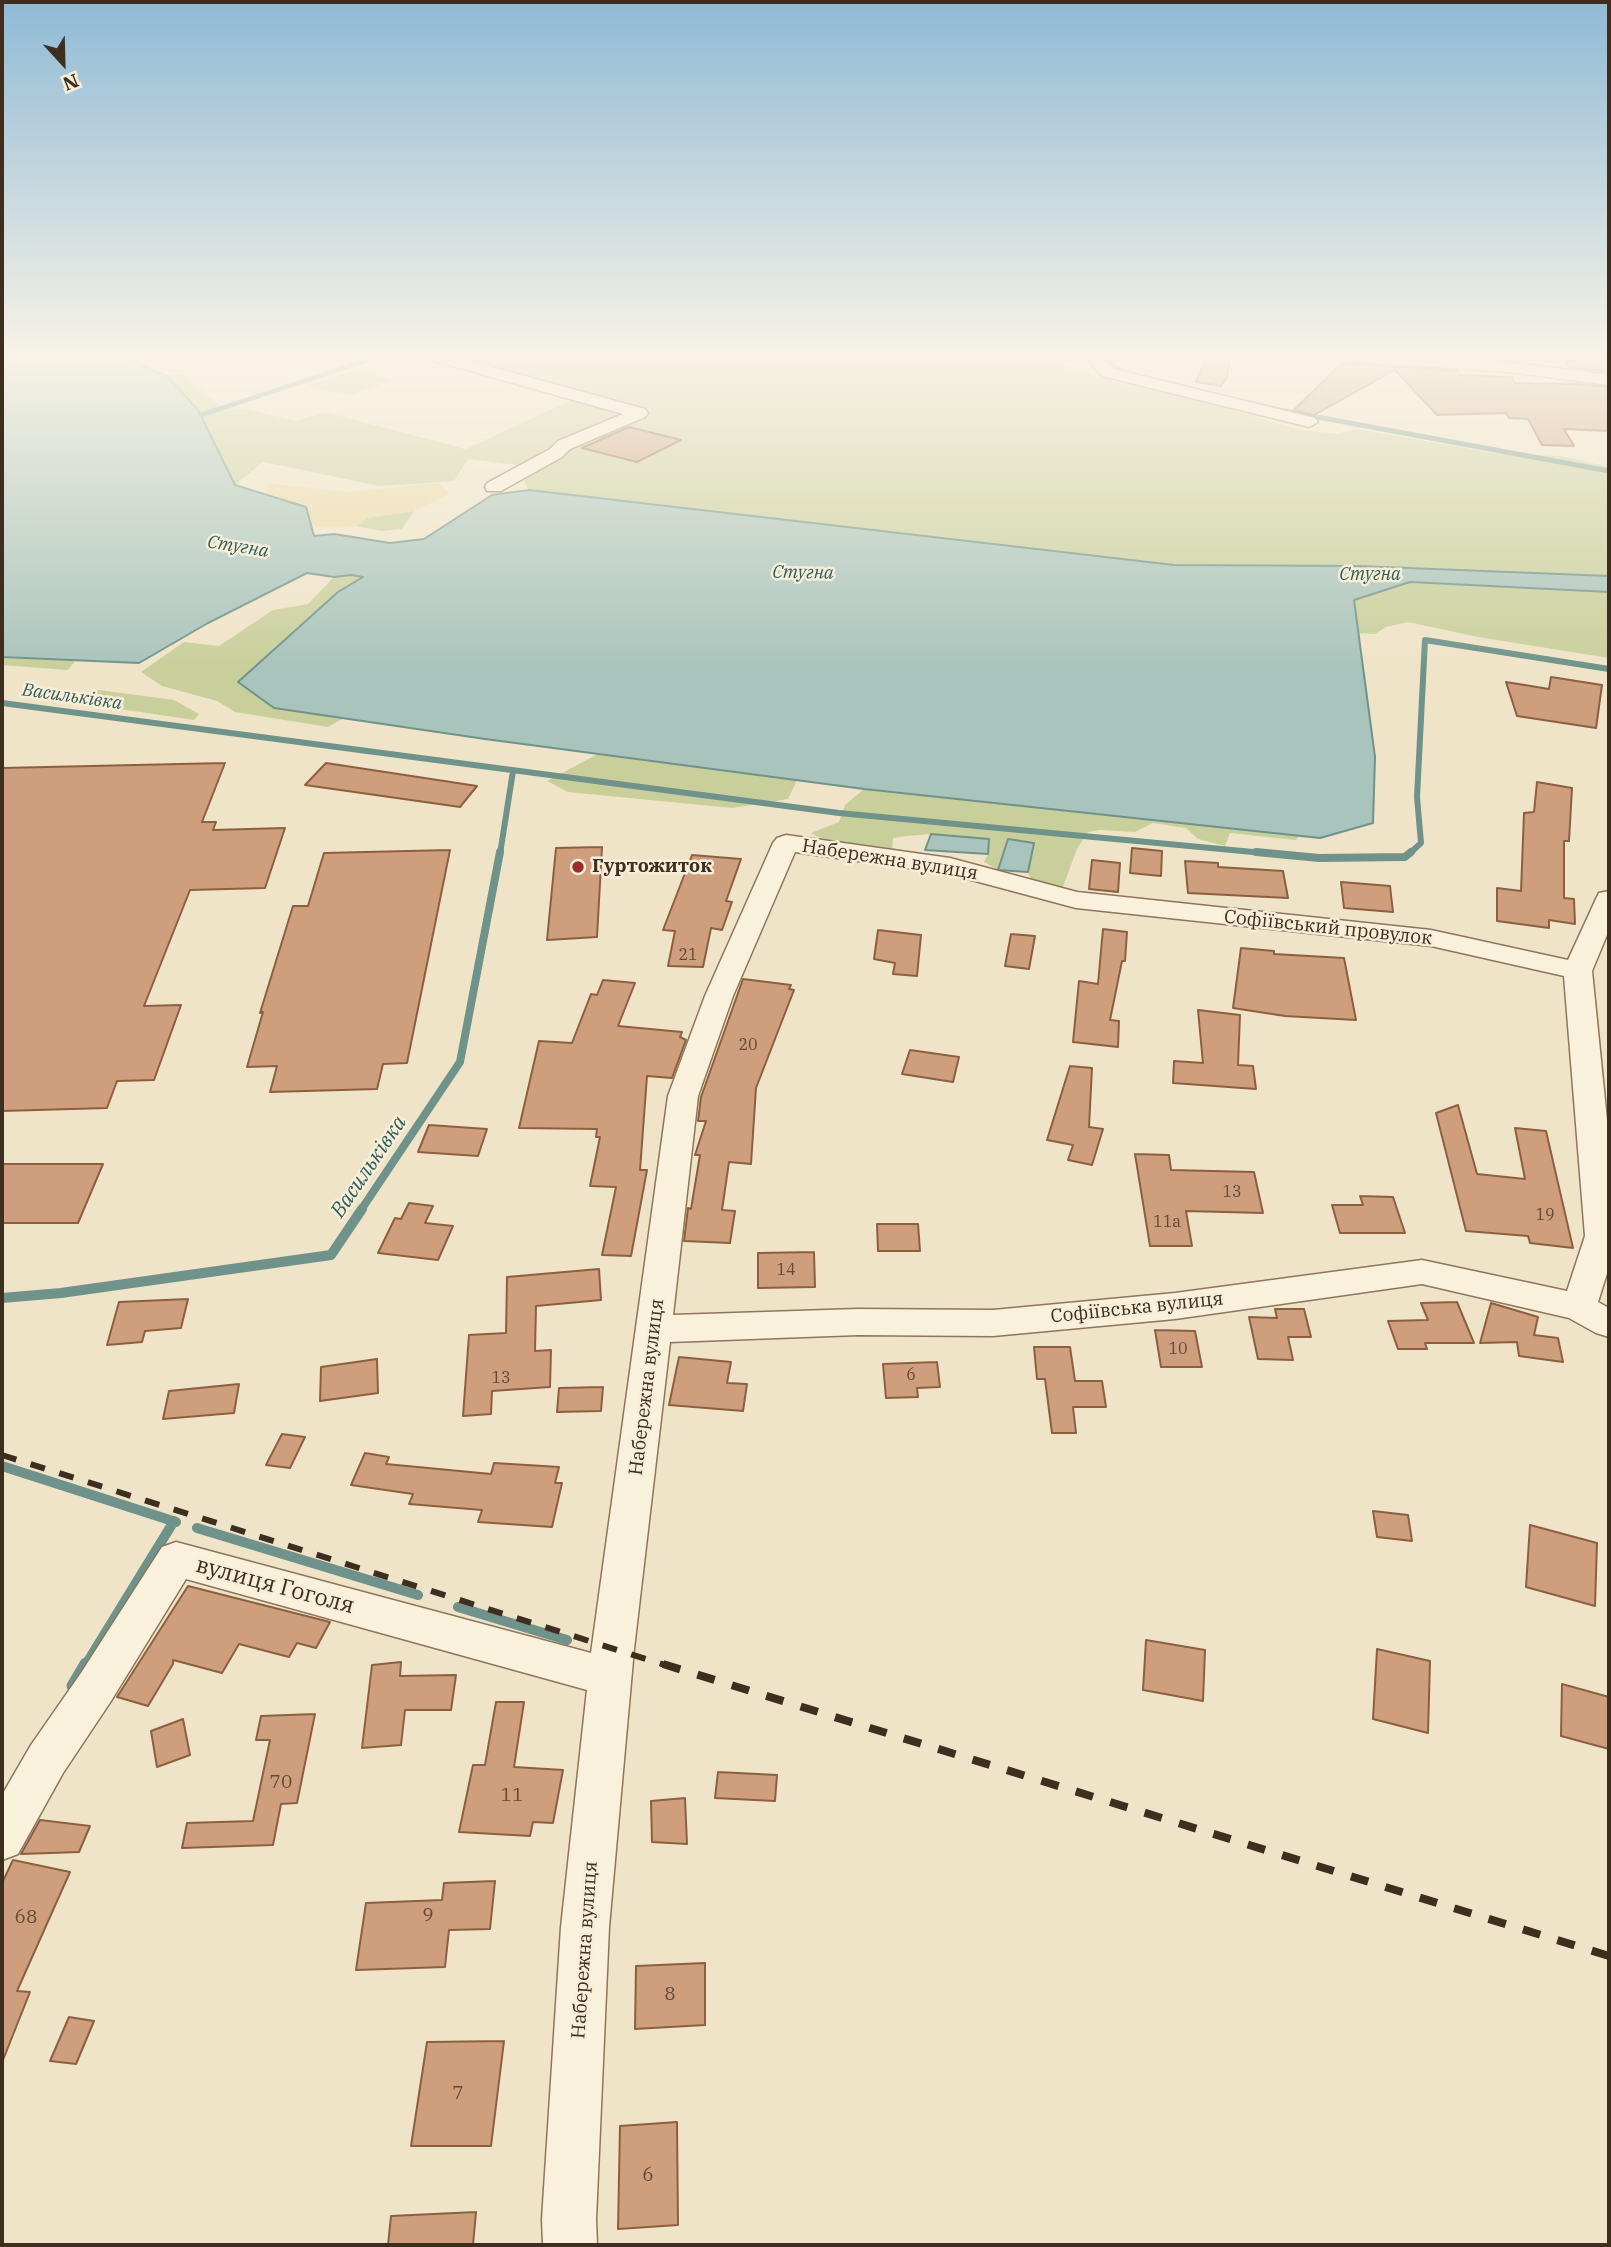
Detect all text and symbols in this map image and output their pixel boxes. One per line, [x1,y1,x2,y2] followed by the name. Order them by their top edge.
[28,28,98,98] north arrow
[59,69,82,96] text: N
[206,532,270,562] water label: Стугна
[772,562,834,584] water label: Стугна
[1339,564,1401,586] water label: Стугна
[21,679,123,715] water label: Васильківка
[800,835,980,885] street label: Набережна вулиця
[592,856,712,878] place label: Гуртожиток
[570,859,586,875] marker: Гуртожиток
[1223,906,1433,950] street label: Софіївський провулок
[678,945,698,965] house number: 21
[738,1035,758,1055] house number: 20
[326,1111,412,1223] water label: Васильківка
[1222,1182,1242,1202] house number: 13
[1535,1205,1555,1225] house number: 19
[1153,1212,1181,1232] house number: 11а
[776,1260,796,1280] house number: 14
[1049,1288,1225,1328] street label: Софіївська вулиця
[625,1297,669,1477] street label: Набережна вулиця
[1168,1339,1188,1359] house number: 10
[906,1365,916,1385] house number: 6
[491,1368,511,1388] house number: 13
[193,1552,357,1620] street label: вулиця Гоголя
[270,1772,292,1794] house number: 70
[501,1785,523,1807] house number: 11
[567,1860,603,2040] street label: Набережна вулиця
[422,1905,434,1927] house number: 9
[15,1907,37,1929] house number: 68
[664,1984,676,2006] house number: 8
[452,2083,464,2105] house number: 7
[642,2165,654,2187] house number: 6

